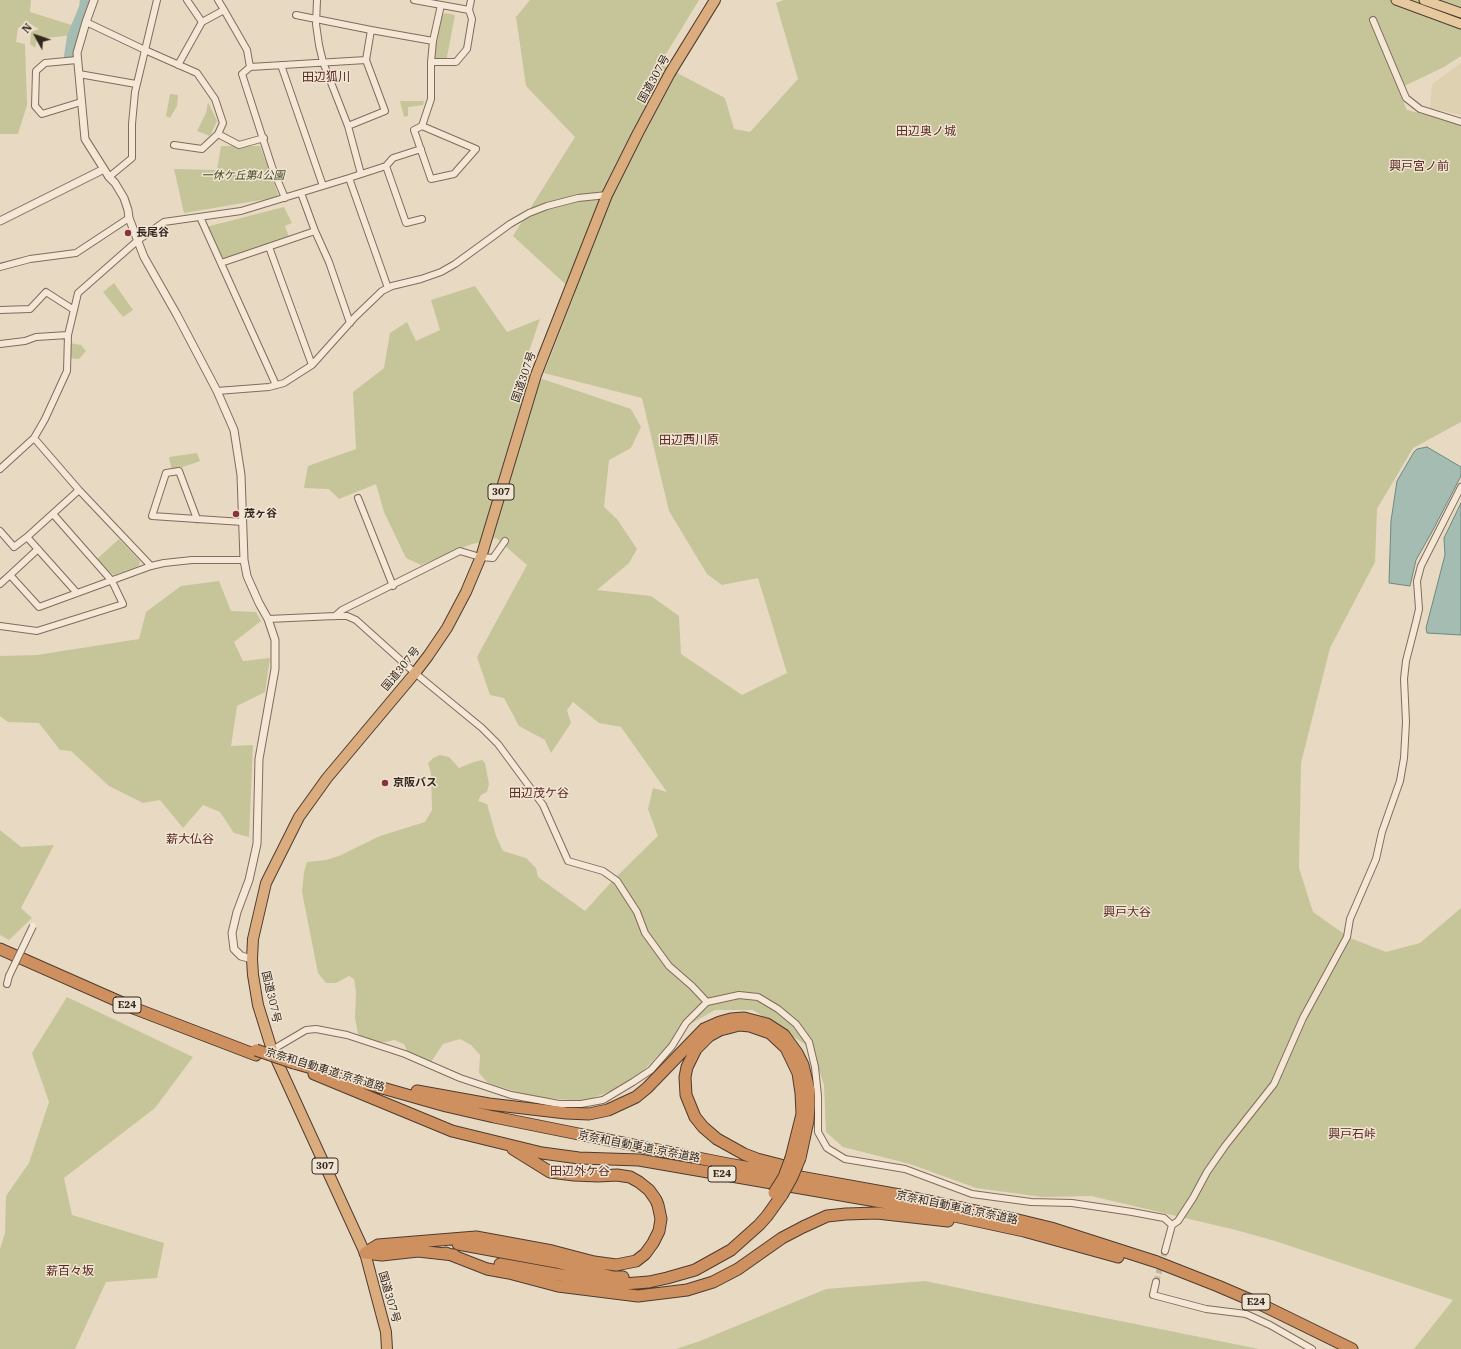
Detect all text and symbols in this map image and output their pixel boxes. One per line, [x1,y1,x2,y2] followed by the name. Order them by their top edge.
[16,16,56,56] north arrow
[19,20,35,36] text: N
[635,53,673,105] street label: 国道307号
[302,71,350,85] district label: 田辺狐川
[896,125,956,139] district label: 田辺奥ノ城
[1389,160,1449,174] district label: 興戸宮ノ前
[201,169,285,183] park label: 一休ケ丘第4公園
[136,226,169,240] place label: 長尾谷
[123,228,133,238] marker: 長尾谷
[509,350,539,404] street label: 国道307号
[659,434,719,448] district label: 田辺西川原
[488,484,514,500] road number: 307
[244,507,277,521] place label: 茂ヶ谷
[231,509,241,519] marker: 茂ヶ谷
[379,644,423,694] street label: 国道307号
[393,776,437,790] place label: 京阪バス
[380,778,390,788] marker: 京阪バス
[509,787,569,801] district label: 田辺茂ケ谷
[166,833,214,847] district label: 薪大仏谷
[1103,906,1151,920] district label: 興戸大谷
[259,970,283,1024] street label: 国道307号
[113,997,141,1013] road number: E24
[264,1046,386,1094] street label: 京奈和自動車道;京奈道路
[1328,1128,1376,1142] district label: 興戸石峠
[577,1129,701,1165] street label: 京奈和自動車道;京奈道路
[312,1158,338,1174] road number: 307
[550,1165,610,1179] district label: 田辺外ケ谷
[708,1166,736,1182] road number: E24
[895,1189,1019,1227] street label: 京奈和自動車道;京奈道路
[46,1265,94,1279] district label: 薪百々坂
[375,1270,403,1324] street label: 国道307号
[1242,1294,1270,1310] road number: E24

